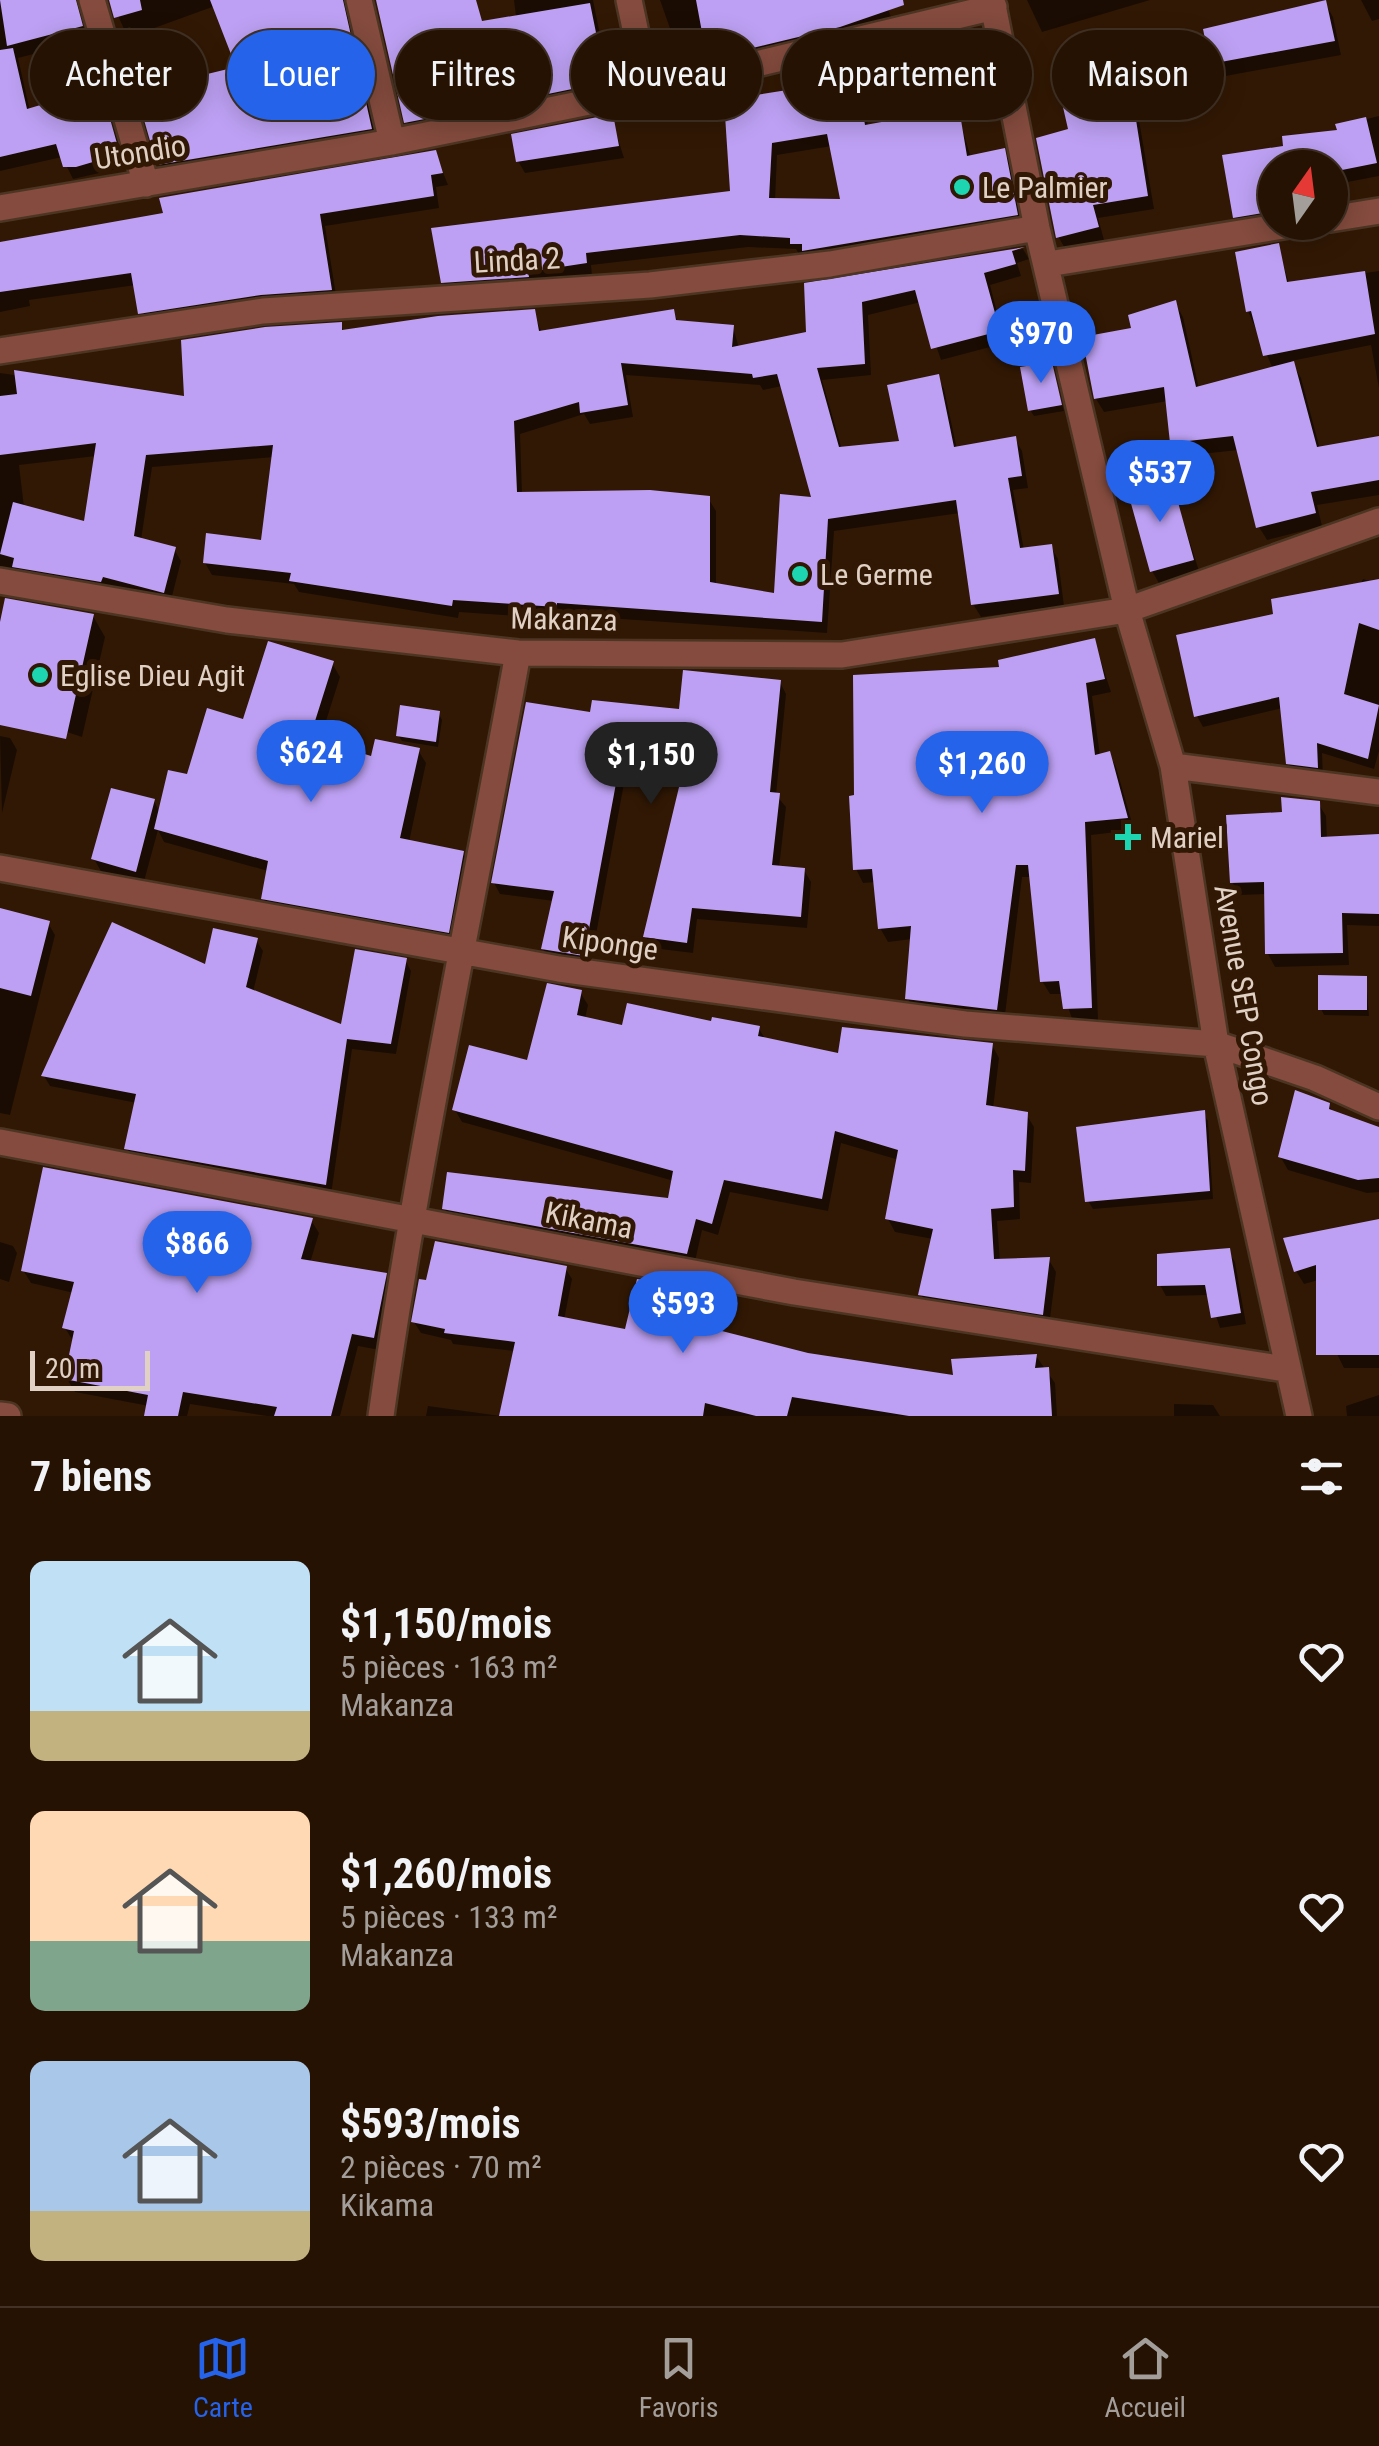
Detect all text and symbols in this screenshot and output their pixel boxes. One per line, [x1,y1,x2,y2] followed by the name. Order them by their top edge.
[30,30,207,120] chip: Acheter
[227,30,375,120] chip: Louer
[395,30,551,120] chip: Filtres
[571,30,762,120] chip: Nouveau
[782,30,1032,120] chip: Appartement
[1052,30,1224,120] chip: Maison
[92,128,188,176] street label: Utondio
[1258,150,1348,240] north arrow
[1258,150,1348,240] map controls
[982,170,1108,205] place label: Le Palmier
[951,176,973,198] marker: Le Palmier
[473,240,561,280] street label: Linda 2
[982,301,1100,386] pin: $970
[1009,314,1073,352] text: $970
[1101,440,1219,525] pin: $537
[1128,453,1192,491] text: $537
[820,557,933,592] place label: Le Germe
[789,563,811,585] marker: Le Germe
[510,601,618,637] street label: Makanza
[60,658,245,693] place label: Eglise Dieu Agit
[29,664,51,686] marker: Eglise Dieu Agit
[252,720,370,805] pin: $624
[570,722,732,807] pin: $1,150
[901,731,1063,816] pin: $1,260
[279,733,343,771] text: $624
[607,735,695,773] text: $1,150
[938,744,1026,782] text: $1,260
[1150,820,1224,855] place label: Mariel
[1115,824,1141,850] marker: Mariel
[1207,882,1281,1108] street label: Avenue SEP Congo
[560,919,660,967] street label: Kiponge
[542,1194,636,1246] street label: Kikama
[138,1211,256,1296] pin: $866
[165,1224,229,1262] text: $866
[624,1271,742,1356] pin: $593
[651,1284,715,1322] text: $593
[30,1346,150,1390] scale bar
[45,1352,100,1385] text: 20 m
[1294,1449,1349,1504] icon: filters
[30,1452,152,1501] text: 7 biens
[340,1599,552,1648] text: $1,150/mois
[110,1601,230,1721] icon: home
[1294,1634,1349,1689] icon: heart
[340,1648,558,1686] text: 5 pièces · 163 m²
[340,1686,454,1724] text: Makanza
[340,1849,552,1898] text: $1,260/mois
[110,1851,230,1971] icon: home
[1294,1884,1349,1939] icon: heart
[340,1898,558,1936] text: 5 pièces · 133 m²
[340,1936,454,1974] text: Makanza
[340,2099,521,2148] text: $593/mois
[110,2101,230,2221] icon: home
[1294,2134,1349,2189] icon: heart
[340,2148,542,2186] text: 2 pièces · 70 m²
[340,2186,434,2224] text: Kikama
[193,2331,253,2424] tab: Carte
[639,2331,719,2424] tab: Favoris
[1104,2331,1186,2424] tab: Accueil

